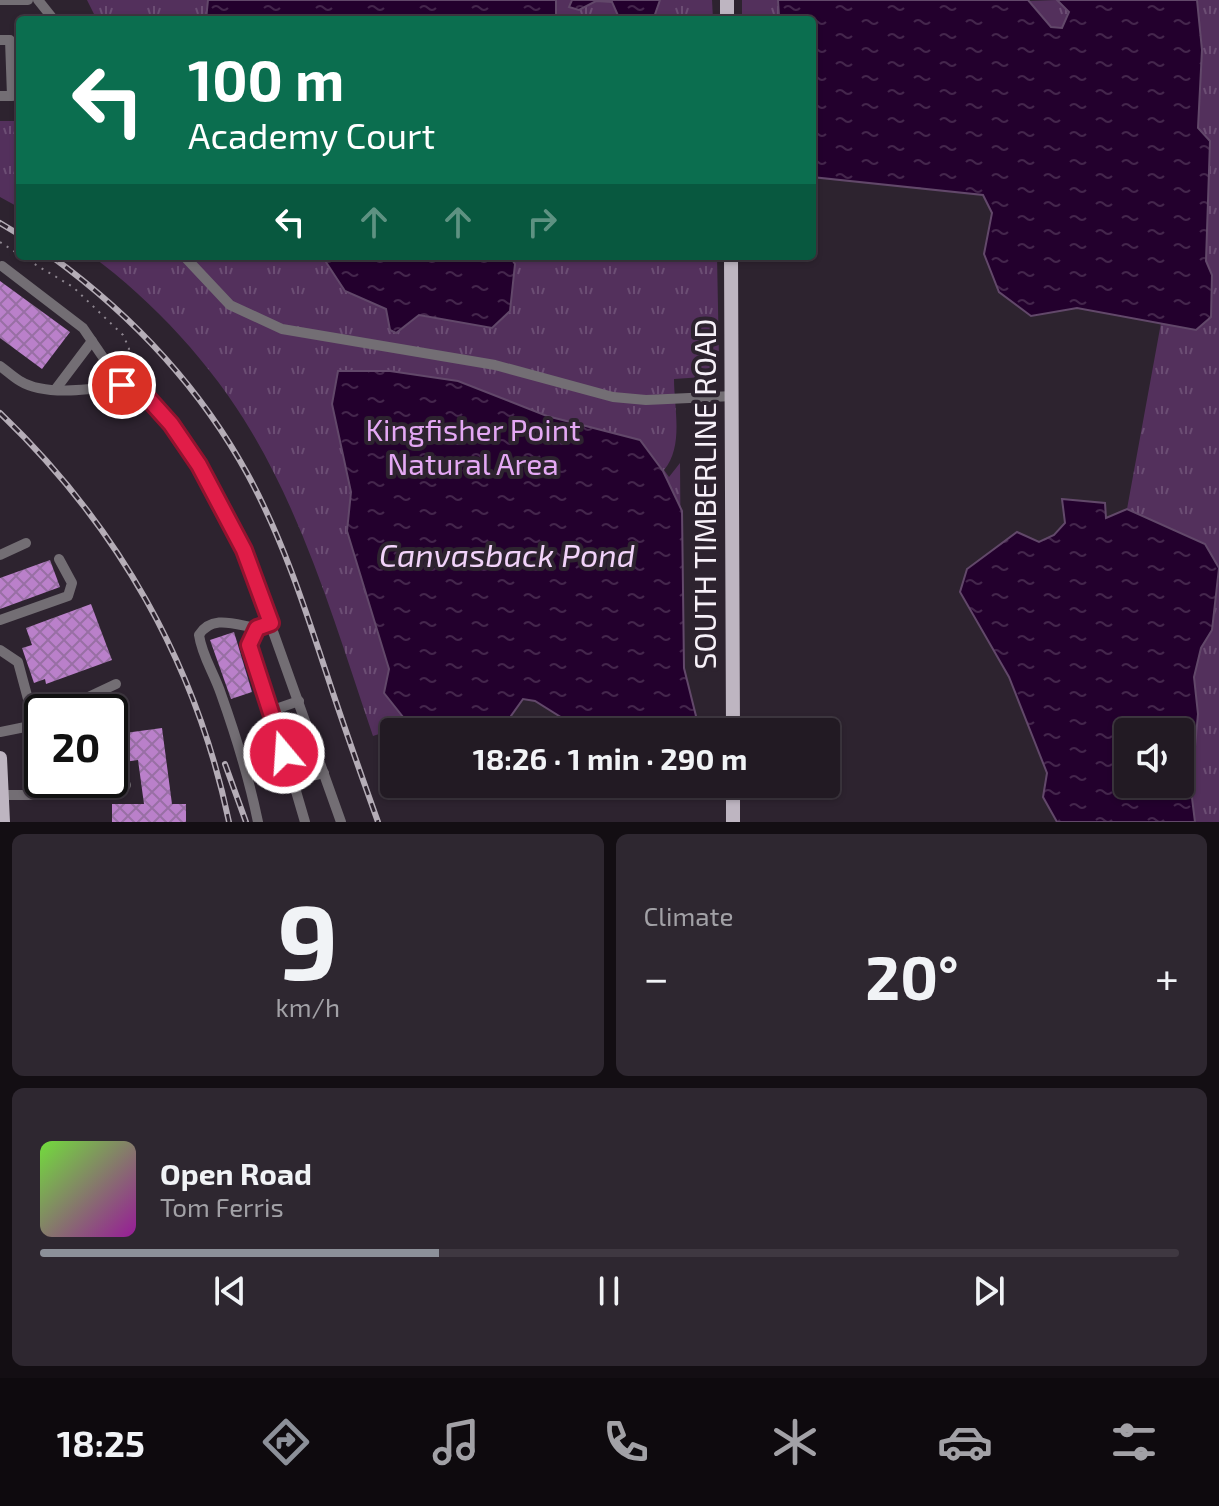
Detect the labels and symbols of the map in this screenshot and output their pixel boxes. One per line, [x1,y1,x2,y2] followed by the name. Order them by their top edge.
[686,319,722,669] street label: SOUTH TIMBERLINE ROAD
[88,351,156,419] pin
[365,411,581,481] park label: Kingfisher Point Natural Area
[379,535,635,573] water label: Canvasback Pond
[24,694,128,798] speed limit sign: 20
[242,711,326,795] position arrow

